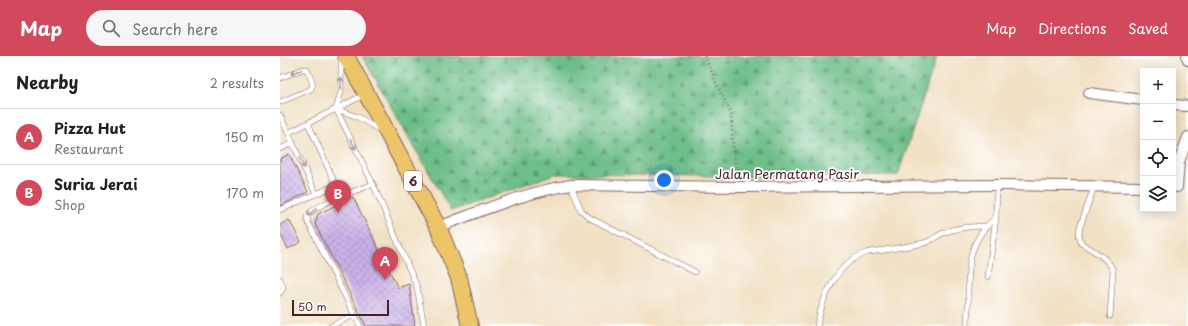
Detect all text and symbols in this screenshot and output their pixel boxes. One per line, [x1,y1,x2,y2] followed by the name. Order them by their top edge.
[86,10,366,46] search box
[20,14,62,42] text: Map
[100,17,122,39] icon: search
[132,17,218,40] text: Search here
[986,18,1016,39] text: Map
[1038,18,1106,39] text: Directions
[1128,18,1168,39] text: Saved
[291,68,303,76] one-way arrow
[1140,68,1176,212] map controls
[1140,68,1176,104] button: +
[16,69,78,95] text: Nearby
[210,73,264,92] text: 2 results
[337,77,345,90] one-way arrow
[1140,104,1176,140] button: −
[54,116,126,139] text: Pizza Hut
[24,127,34,146] text: A
[225,127,264,146] text: 150 m
[350,138,357,150] one-way arrow
[54,139,124,158] text: Restaurant
[1140,140,1176,176] button: locate
[299,157,306,169] one-way arrow
[715,164,859,183] street label: Jalan Permatang Pasir
[654,170,674,190] your location
[404,171,422,191] road number: 6
[54,172,137,195] text: Suria Jerai
[1140,176,1176,212] button: layers
[325,180,351,213] pin: B
[25,183,33,202] text: B
[226,183,264,202] text: 170 m
[54,195,85,214] text: Shop
[307,208,318,216] one-way arrow
[372,247,398,280] pin: A
[292,298,389,317] scale bar
[298,298,327,315] text: 50 m

